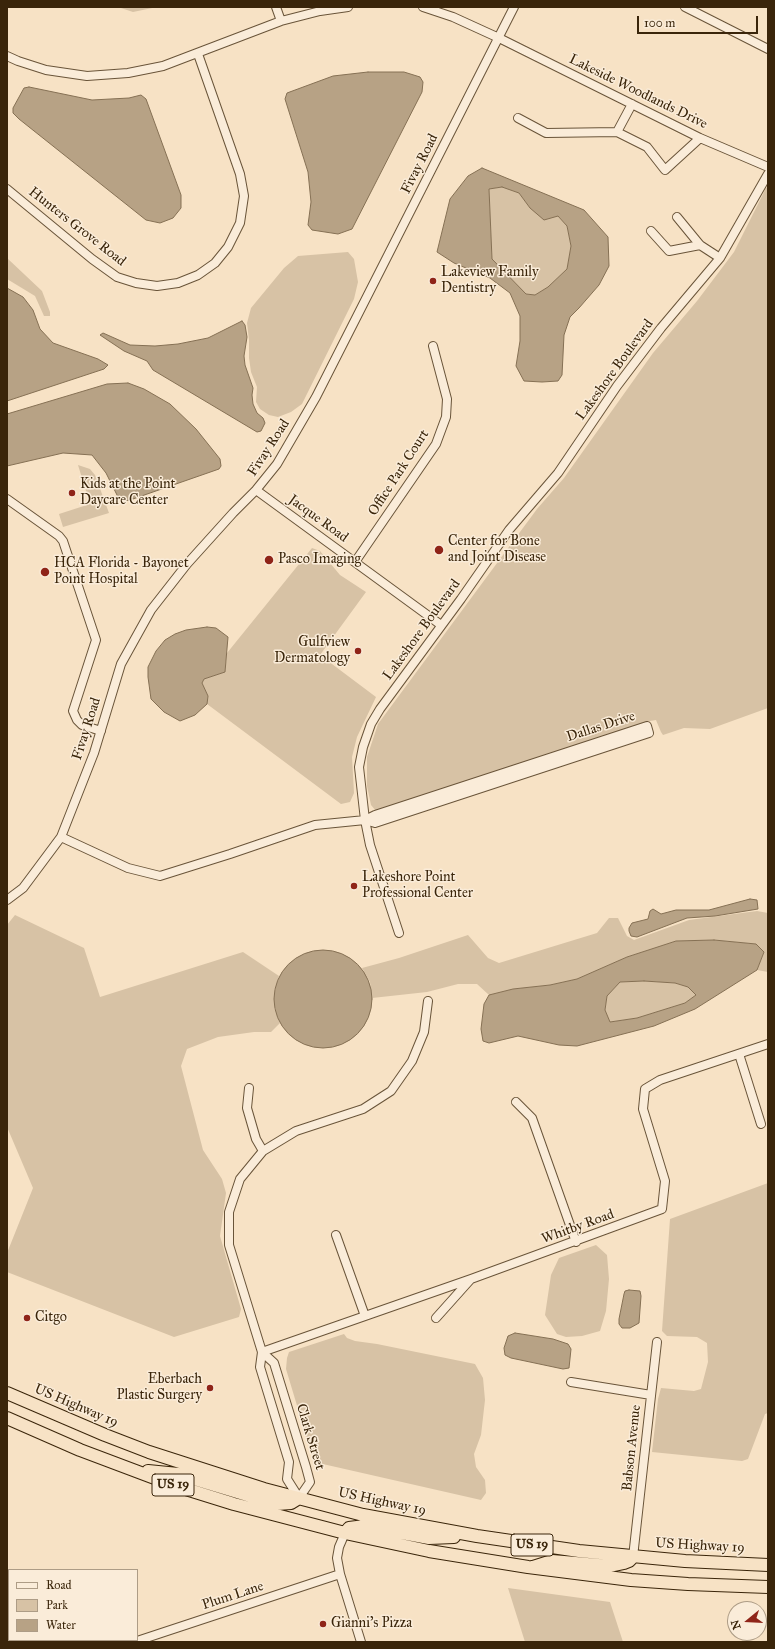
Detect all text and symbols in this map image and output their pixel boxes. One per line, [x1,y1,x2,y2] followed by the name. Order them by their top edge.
[639,8,760,34] scale bar
[644,16,675,30] text: 100 m
[566,51,710,133] street label: Lakeside Woodlands Drive
[398,131,442,197] street label: Fivay Road
[25,184,129,270] street label: Hunters Grove Road
[441,265,538,298] place label: Lakeview Family Dentistry
[428,276,438,286] marker: Lakeview Family Dentistry
[573,316,657,424] street label: Lakeshore Boulevard
[244,416,294,480] street label: Fivay Road
[365,427,433,519] street label: Office Park Court
[80,477,175,510] place label: Kids at the Point Daycare Center
[67,488,77,498] marker: Kids at the Point Daycare Center
[285,492,351,546] street label: Jacque Road
[448,534,546,566] place label: Center for Bone and Joint Disease
[433,544,445,556] marker: Center for Bone and Joint Disease
[278,552,361,568] place label: Pasco Imaging
[263,554,275,566] marker: Pasco Imaging
[54,556,189,588] place label: HCA Florida - Bayonet Point Hospital
[39,566,51,578] marker: HCA Florida - Bayonet Point Hospital
[380,576,464,684] street label: Lakeshore Boulevard
[274,635,350,668] place label: Gulfview Dermatology
[353,646,363,656] marker: Gulfview Dermatology
[69,696,105,762] street label: Fivay Road
[565,708,637,746] street label: Dallas Drive
[362,870,473,902] place label: Lakeshore Point Professional Center
[349,881,359,891] marker: Lakeshore Point Professional Center
[539,1206,617,1248] street label: Whitby Road
[35,1310,67,1326] place label: Citgo
[22,1313,32,1323] marker: Citgo
[117,1372,202,1404] place label: Eberbach Plastic Surgery
[32,1381,120,1431] street label: US Highway 19
[205,1383,215,1393] marker: Eberbach Plastic Surgery
[292,1402,328,1472] street label: Clark Street
[619,1404,645,1492] street label: Babson Avenue
[152,1474,194,1496] road number: US 19
[336,1484,428,1520] street label: US Highway 19
[511,1534,553,1556] road number: US 19
[655,1535,745,1557] street label: US Highway 19
[8,1569,138,1641] legend
[46,1578,72,1592] text: Road
[200,1578,266,1614] street label: Plum Lane
[46,1598,68,1612] text: Park
[727,1601,767,1641] north arrow
[331,1616,412,1632] place label: Gianni's Pizza
[46,1618,76,1632] text: Water
[728,1618,744,1631] text: N
[318,1619,328,1629] marker: Gianni's Pizza

